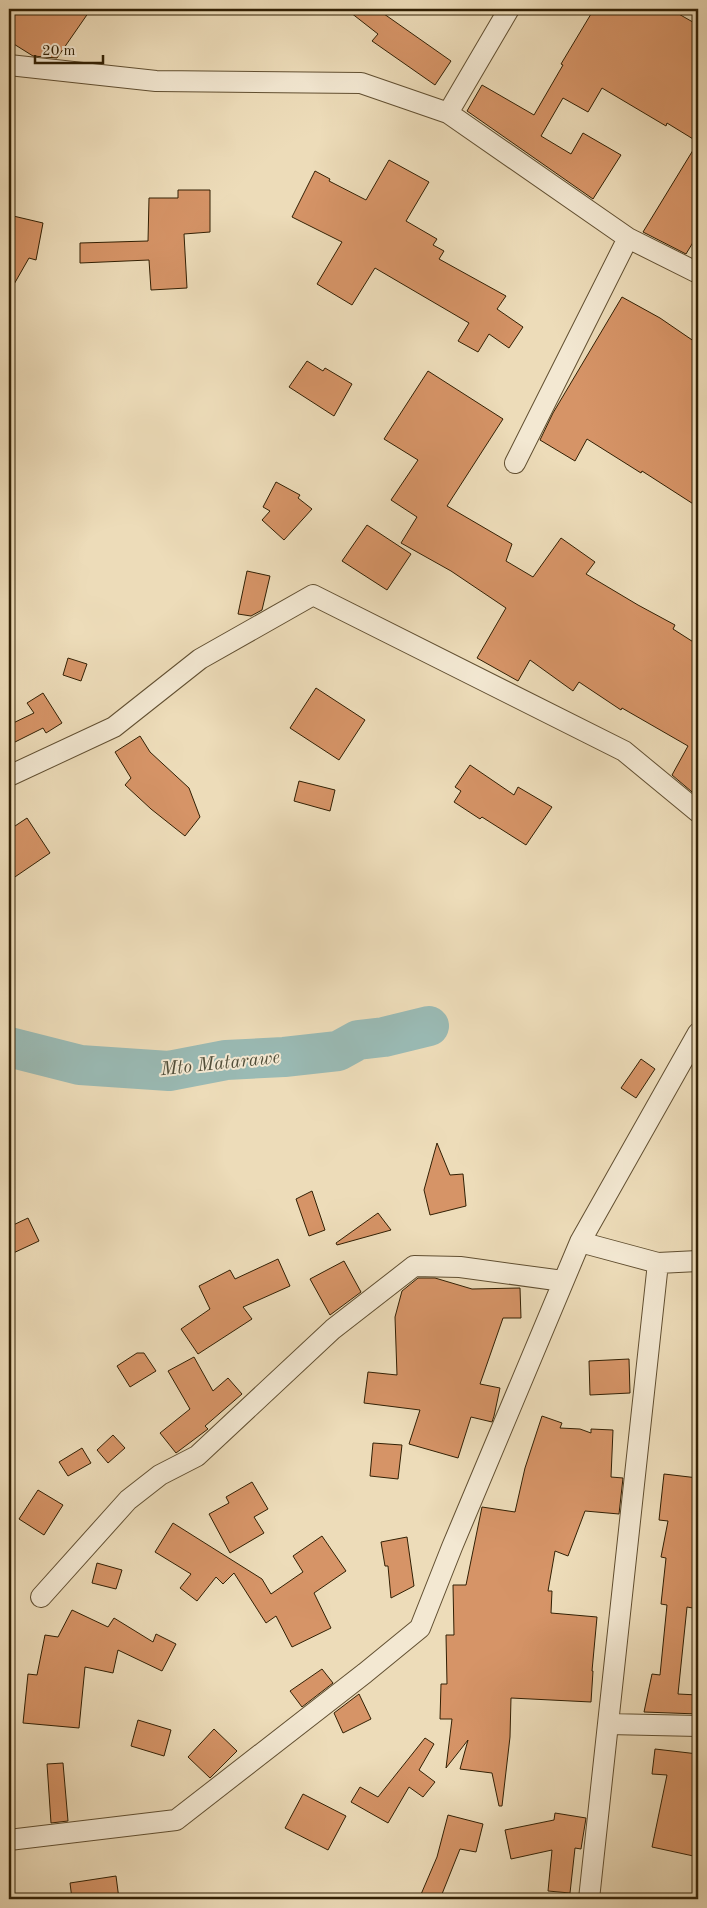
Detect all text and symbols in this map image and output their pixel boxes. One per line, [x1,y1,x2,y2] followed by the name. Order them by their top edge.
[35,32,102,64] scale bar
[42,44,76,59] text: 20 m
[158,1049,281,1080] water label: Mto Matarawe

